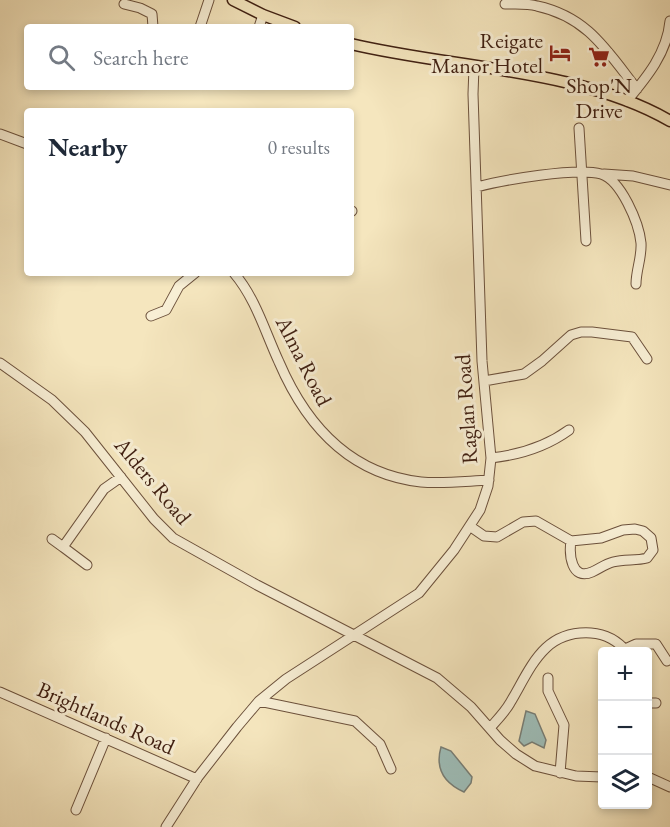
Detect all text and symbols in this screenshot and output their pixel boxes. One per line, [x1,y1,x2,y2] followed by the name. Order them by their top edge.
[24,24,354,90] search box
[431,26,543,80] place label: Reigate Manor Hotel
[45,41,78,74] icon: search
[548,41,572,65] hotel icon: Reigate Manor Hotel
[93,43,188,72] text: Search here
[587,45,611,69] supermarket icon: Shop'N Drive
[566,71,632,125] place label: Shop'N Drive
[48,130,128,164] text: Nearby
[267,134,330,160] text: 0 results
[269,310,339,411] street label: Alma Road
[448,352,484,465] street label: Raglan Road
[107,431,198,531] street label: Alders Road
[598,647,652,809] map controls
[598,647,652,701] button: +
[33,675,180,762] street label: Brightlands Road
[598,701,652,755] button: −
[598,755,652,809] button: layers

